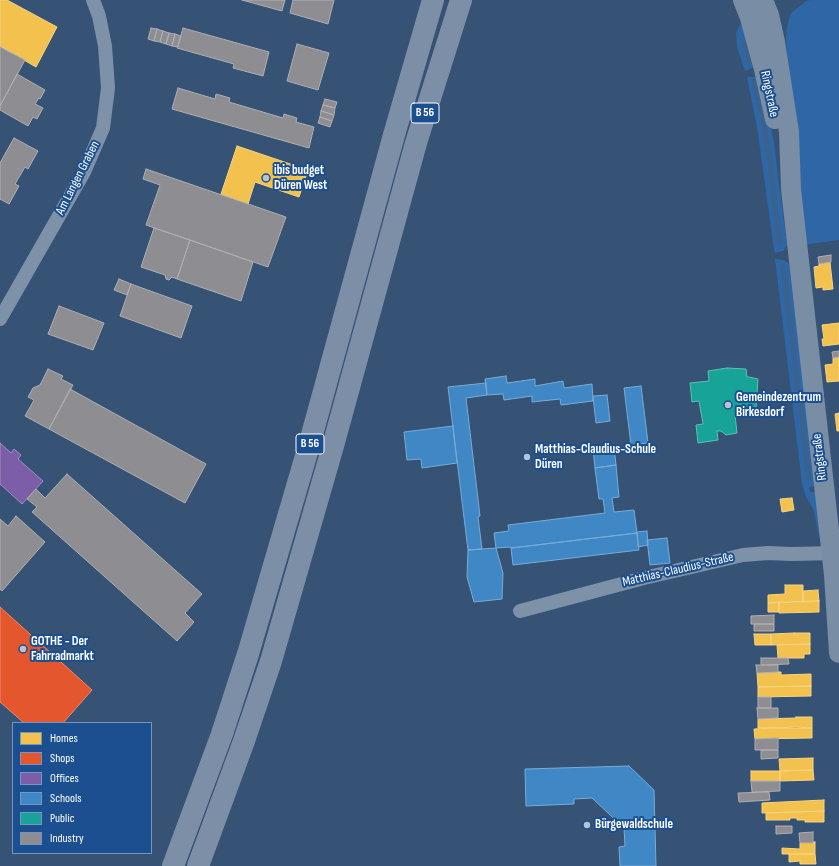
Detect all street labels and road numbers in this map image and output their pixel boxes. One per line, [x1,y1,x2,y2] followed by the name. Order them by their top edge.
[756,69,782,119] street label: Ringstraße
[411,103,439,123] road number: B 56
[53,138,103,218] street label: Am Langen Graben
[809,433,831,481] street label: Ringstraße
[296,434,324,454] road number: B 56
[621,550,735,590] street label: Matthias-Claudius-Straße

